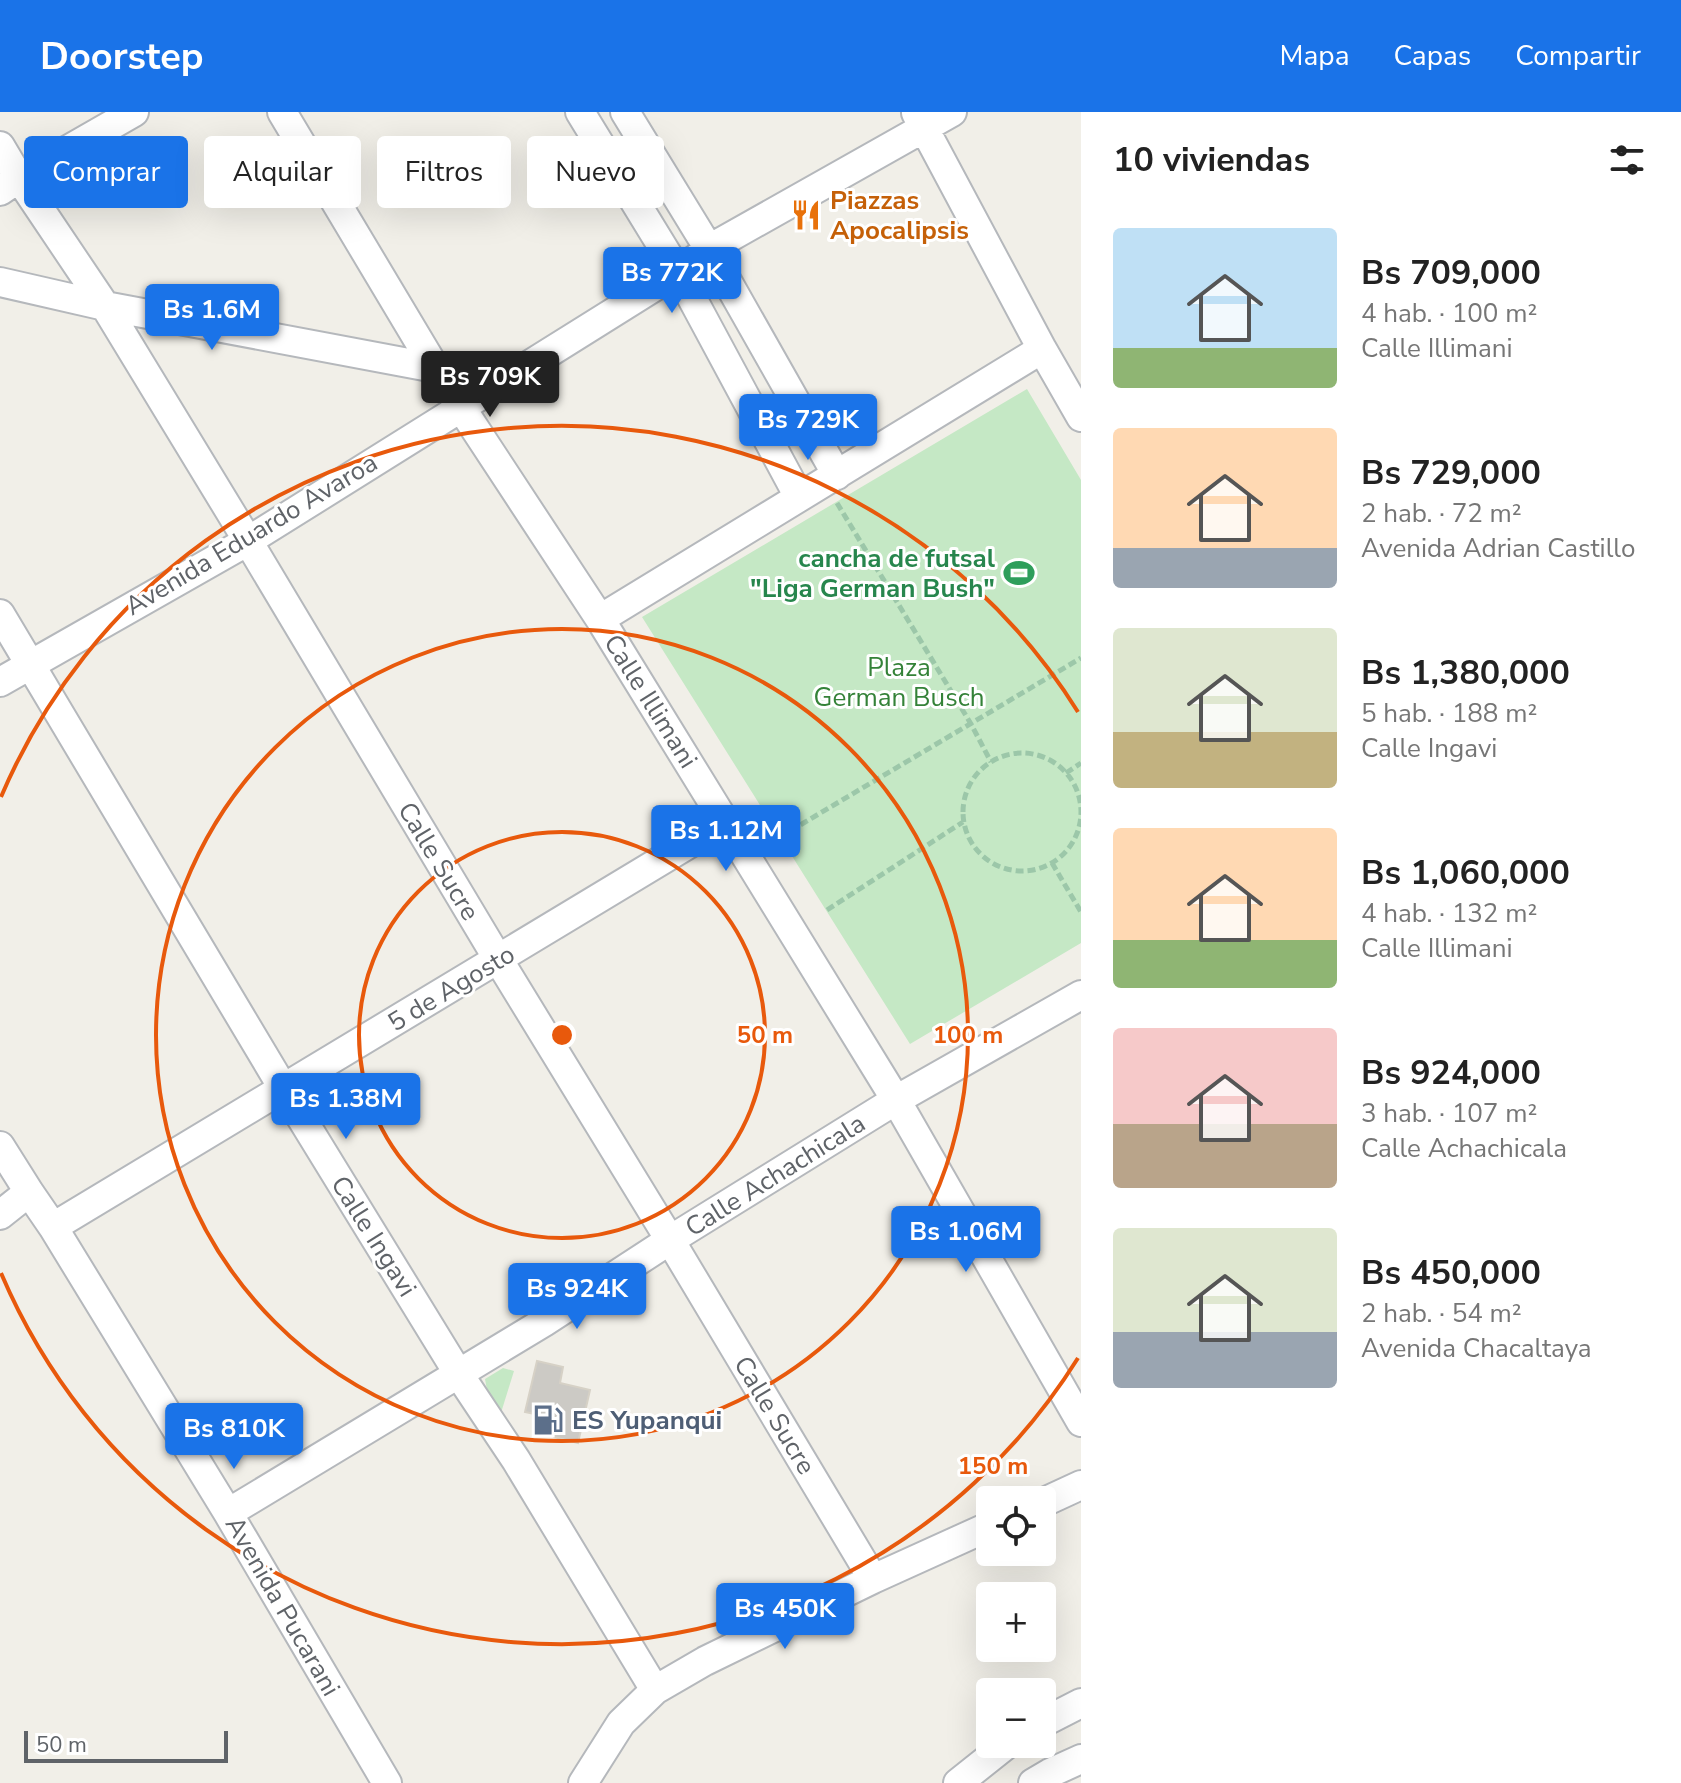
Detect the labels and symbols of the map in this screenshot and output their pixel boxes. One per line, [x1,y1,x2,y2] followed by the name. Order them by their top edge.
[830,183,969,248] place label: Piazzas Apocalipsis
[789,198,823,232] restaurant icon: Piazzas Apocalipsis
[598,247,746,315] pin: Bs 772K
[138,284,286,352] pin: Bs 1.6M
[416,351,564,419] pin: Bs 709K
[734,394,882,462] pin: Bs 729K
[119,445,384,624] street label: Avenida Eduardo Avaroa
[750,541,996,606] place label: cancha de futsal "Liga German Bush"
[1002,556,1036,590] sports icon: cancha de futsal "Liga German Bush"
[596,628,706,775] street label: Calle Illimani
[814,650,984,715] park label: Plaza German Busch
[390,796,488,927] street label: Calle Sucre
[643,805,809,873] pin: Bs 1.12M
[381,937,521,1040] street label: 5 de Agosto
[737,1019,793,1051] text: 50 m
[933,1019,1003,1051] text: 100 m
[548,1021,576,1049] centre of rings
[263,1073,429,1141] pin: Bs 1.38M
[679,1106,872,1245] street label: Calle Achachicala
[323,1169,425,1303] street label: Calle Ingavi
[883,1206,1049,1274] pin: Bs 1.06M
[503,1263,651,1331] pin: Bs 924K
[726,1350,824,1481] street label: Calle Sucre
[160,1403,308,1471] pin: Bs 810K
[531,1403,565,1437] fuel station icon: ES Yupanqui
[572,1403,722,1438] place label: ES Yupanqui
[958,1450,1028,1482] text: 150 m
[217,1510,348,1703] street label: Avenida Pucarani
[711,1583,859,1651] pin: Bs 450K
[24,1727,228,1763] scale bar

